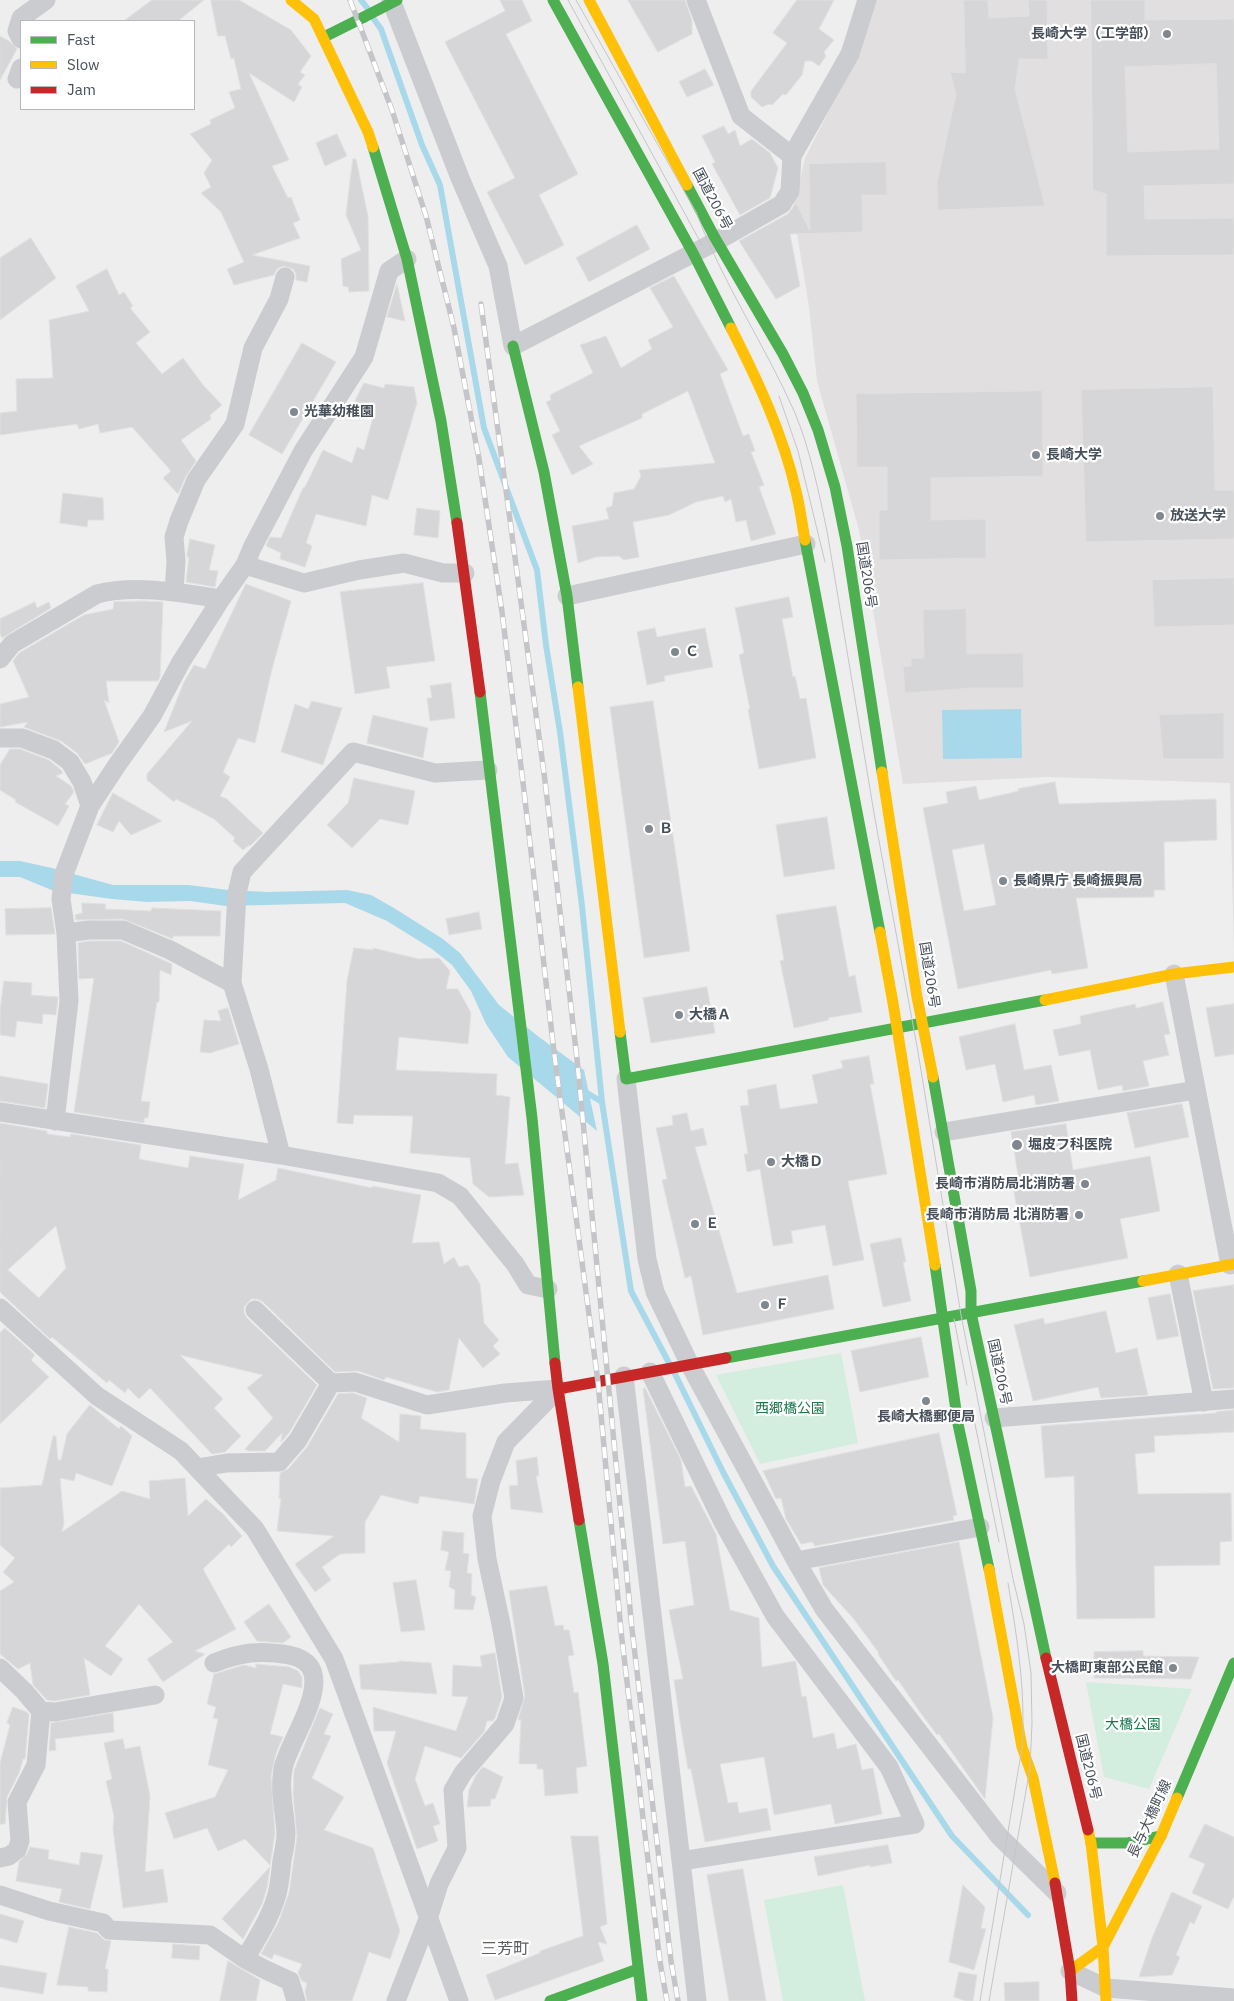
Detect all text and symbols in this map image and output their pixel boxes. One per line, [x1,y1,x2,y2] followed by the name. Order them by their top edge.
[20,20,195,110] legend
[1031,26,1157,42] place label: 長崎大学（工学部）
[1161,28,1173,40] marker: 長崎大学（工学部）
[67,30,95,49] text: Fast
[67,55,100,74] text: Slow
[67,80,96,99] text: Jam
[689,165,735,233] street label: 国道206号
[304,404,374,420] place label: 光華幼稚園
[288,406,300,418] marker: 光華幼稚園
[1046,447,1102,463] place label: 長崎大学
[1030,449,1042,461] marker: 長崎大学
[1170,508,1226,524] place label: 放送大学
[1154,510,1166,522] marker: 放送大学
[852,540,880,610] street label: 国道206号
[685,644,699,660] place label: Ｃ
[669,646,681,658] marker: Ｃ
[659,821,673,837] place label: Ｂ
[643,823,655,835] marker: Ｂ
[1013,873,1142,889] place label: 長崎県庁 長崎振興局
[997,875,1009,887] marker: 長崎県庁 長崎振興局
[915,940,943,1010] street label: 国道206号
[689,1007,731,1023] place label: 大橋Ａ
[673,1009,685,1021] marker: 大橋Ａ
[1028,1137,1112,1153] place label: 堀皮フ科医院
[1010,1138,1024,1152] marker: 堀皮フ科医院
[781,1154,823,1170] place label: 大橋Ｄ
[765,1156,777,1168] marker: 大橋Ｄ
[935,1176,1075,1192] place label: 長崎市消防局北消防署
[1079,1178,1091,1190] marker: 長崎市消防局北消防署
[926,1207,1069,1223] place label: 長崎市消防局 北消防署
[1073,1209,1085,1221] marker: 長崎市消防局 北消防署
[705,1216,719,1232] place label: Ｅ
[689,1218,701,1230] marker: Ｅ
[775,1297,789,1313] place label: Ｆ
[759,1299,771,1311] marker: Ｆ
[984,1337,1014,1407] street label: 国道206号
[920,1395,932,1407] marker: 長崎大橋郵便局
[755,1401,825,1417] park label: 西郷橋公園
[877,1409,975,1425] place label: 長崎大橋郵便局
[1051,1660,1163,1676] place label: 大橋町東部公民館
[1167,1662,1179,1674] marker: 大橋町東部公民館
[1105,1717,1161,1733] park label: 大橋公園
[1072,1732,1104,1802] street label: 国道206号
[1125,1777,1175,1861] street label: 長与大橋町線
[481,1939,529,1959] district label: 三芳町

